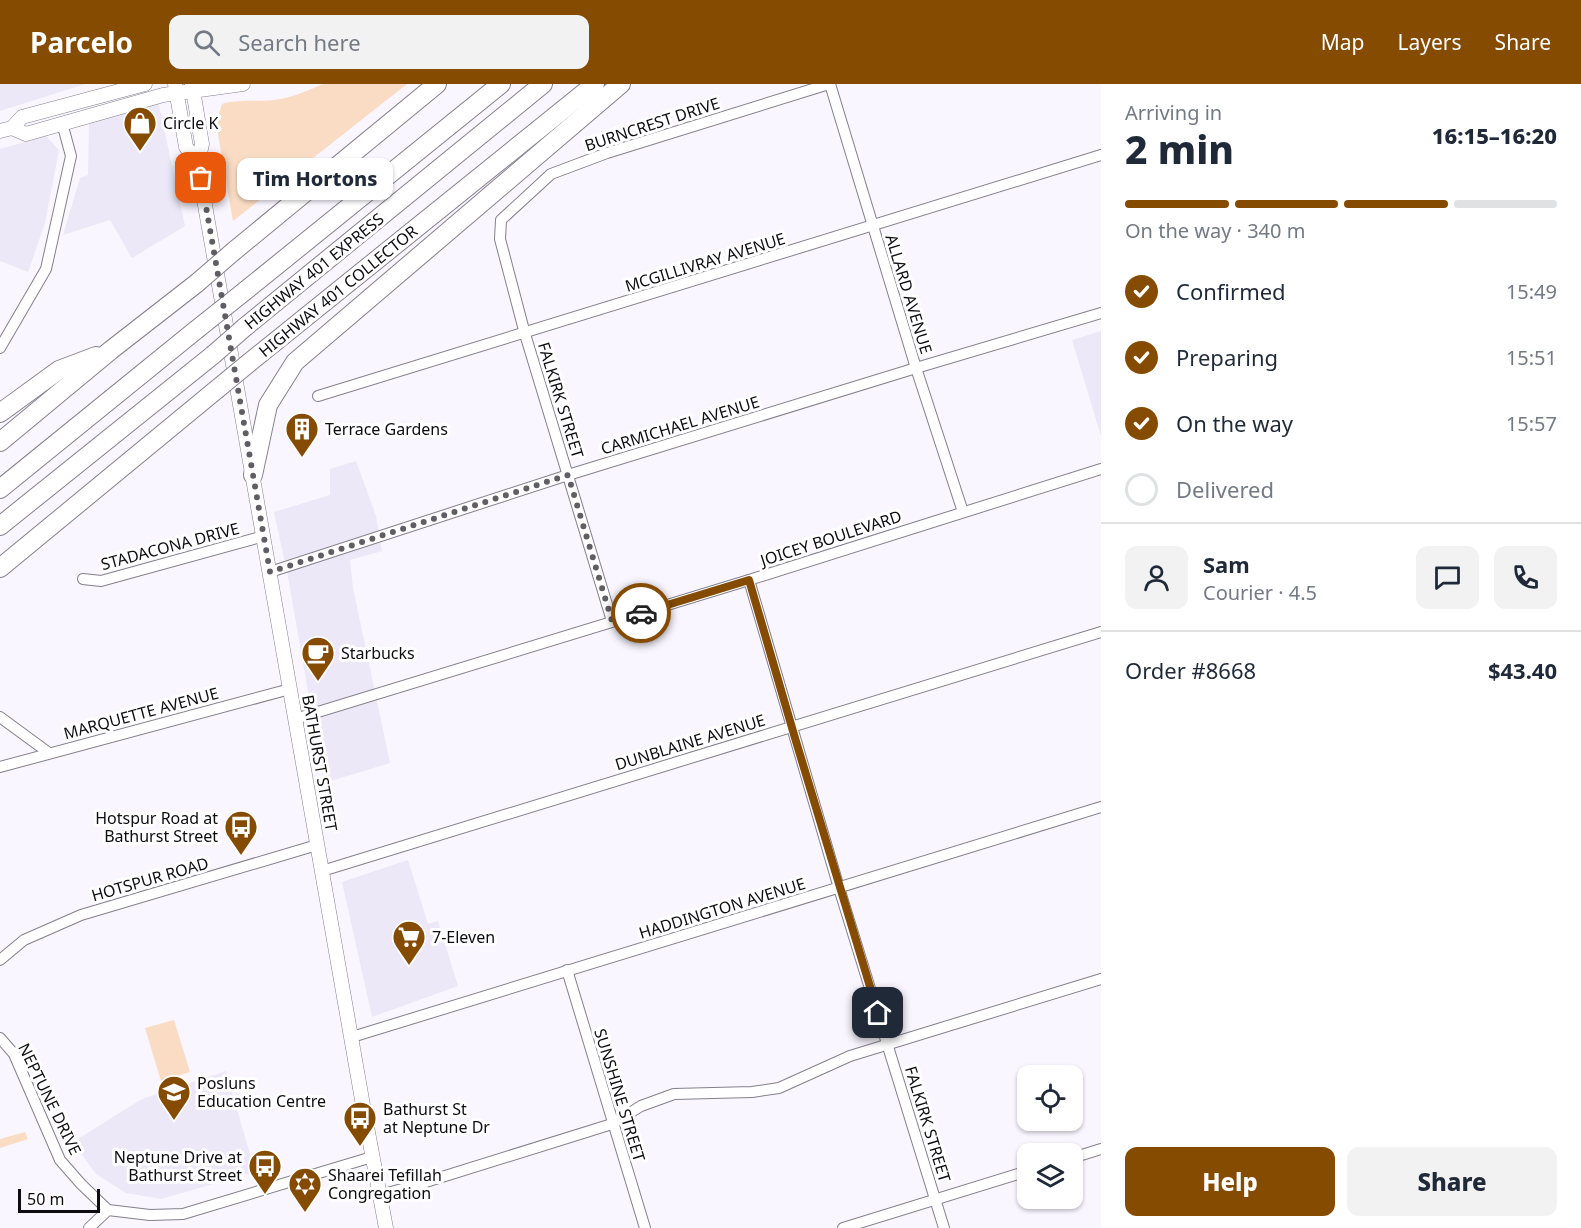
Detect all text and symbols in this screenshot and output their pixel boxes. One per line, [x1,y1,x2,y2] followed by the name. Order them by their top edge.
[169,15,589,69] search box
[30,23,133,61] text: Parcelo
[190,26,223,59] icon: search
[238,27,361,57] text: Search here
[1321,28,1365,56] text: Map
[1398,28,1462,56] text: Layers
[1495,28,1551,56] text: Share
[582,92,722,156] street label: BURNCREST DRIVE
[1125,99,1222,126] text: Arriving in
[122,105,158,152] shop icon: Circle K
[163,112,219,134] place label: Circle K
[1432,120,1557,150] text: 16:15–16:20
[1125,122,1234,175] text: 2 min
[175,152,226,203] pin
[237,157,393,199] callout: Tim Hortons
[184,161,217,194] icon: bag
[253,165,377,192] text: Tim Hortons
[240,208,388,334] street label: HIGHWAY 401 EXPRESS
[1125,217,1305,244] text: On the way · 340 m
[254,220,422,362] street label: HIGHWAY 401 COLLECTOR
[622,227,788,297] street label: MCGILLIVRAY AVENUE
[880,232,938,356] street label: ALLARD AVENUE
[1125,275,1158,308] icon: check
[1176,276,1286,306] text: Confirmed
[1506,278,1557,305] text: 15:49
[533,339,589,461] street label: FALKIRK STREET
[1125,341,1158,374] icon: check
[1176,342,1278,372] text: Preparing
[1506,344,1557,371] text: 15:51
[598,390,762,460] street label: CARMICHAEL AVENUE
[1125,407,1158,440] icon: check
[1176,408,1293,438] text: On the way
[1506,410,1557,437] text: 15:57
[284,411,320,458] building icon: Terrace Gardens
[325,418,448,440] place label: Terrace Gardens
[1176,474,1274,504] text: Delivered
[756,505,904,572] street label: JOICEY BOULEVARD
[98,517,242,575] street label: STADACONA DRIVE
[1125,546,1188,609] button: person
[1416,546,1479,609] button: chat
[1494,546,1557,609] button: phone
[1203,549,1250,579] text: Sam
[1203,579,1317,606] text: Courier · 4.5
[611,583,671,643] courier
[625,597,658,630] icon: car
[300,635,336,682] cafe icon: Starbucks
[341,642,415,664] place label: Starbucks
[1125,655,1256,685] text: Order #8668
[1488,655,1557,685] text: $43.40
[61,682,221,744] street label: MARQUETTE AVENUE
[297,693,343,833] street label: BATHURST STREET
[612,709,768,775] street label: DUNBLAINE AVENUE
[95,807,218,847] place label: Hotspur Road at Bathurst Street
[223,809,259,856] bus stop icon: Hotspur Road at Bathurst Street
[89,852,211,906] street label: HOTSPUR ROAD
[636,872,808,944] street label: HADDINGTON AVENUE
[391,919,427,966] supermarket icon: 7-Eleven
[432,926,495,948] place label: 7-Eleven
[852,987,903,1038] pin
[861,996,894,1029] icon: home
[589,1026,651,1164] street label: SUNSHINE STREET
[13,1039,87,1159] street label: NEPTUNE DRIVE
[900,1063,956,1185] street label: FALKIRK STREET
[1017,1065,1083,1209] map controls
[1017,1065,1083,1131] button: locate
[197,1072,326,1112] place label: Posluns Education Centre
[156,1074,192,1121] school or university icon: Posluns Education Centre
[383,1098,490,1138] place label: Bathurst St at Neptune Dr
[342,1100,378,1147] bus stop icon: Bathurst St at Neptune Dr
[1017,1143,1083,1209] button: layers
[114,1146,242,1186] place label: Neptune Drive at Bathurst Street
[1125,1147,1335,1216] button: Help
[1347,1147,1557,1216] button: Share
[247,1148,283,1195] bus stop icon: Neptune Drive at Bathurst Street
[328,1164,442,1204] place label: Shaarei Tefillah Congregation
[287,1166,323,1213] synagogue icon: Shaarei Tefillah Congregation
[18,1186,100,1214] scale bar
[27,1188,64,1210] text: 50 m

